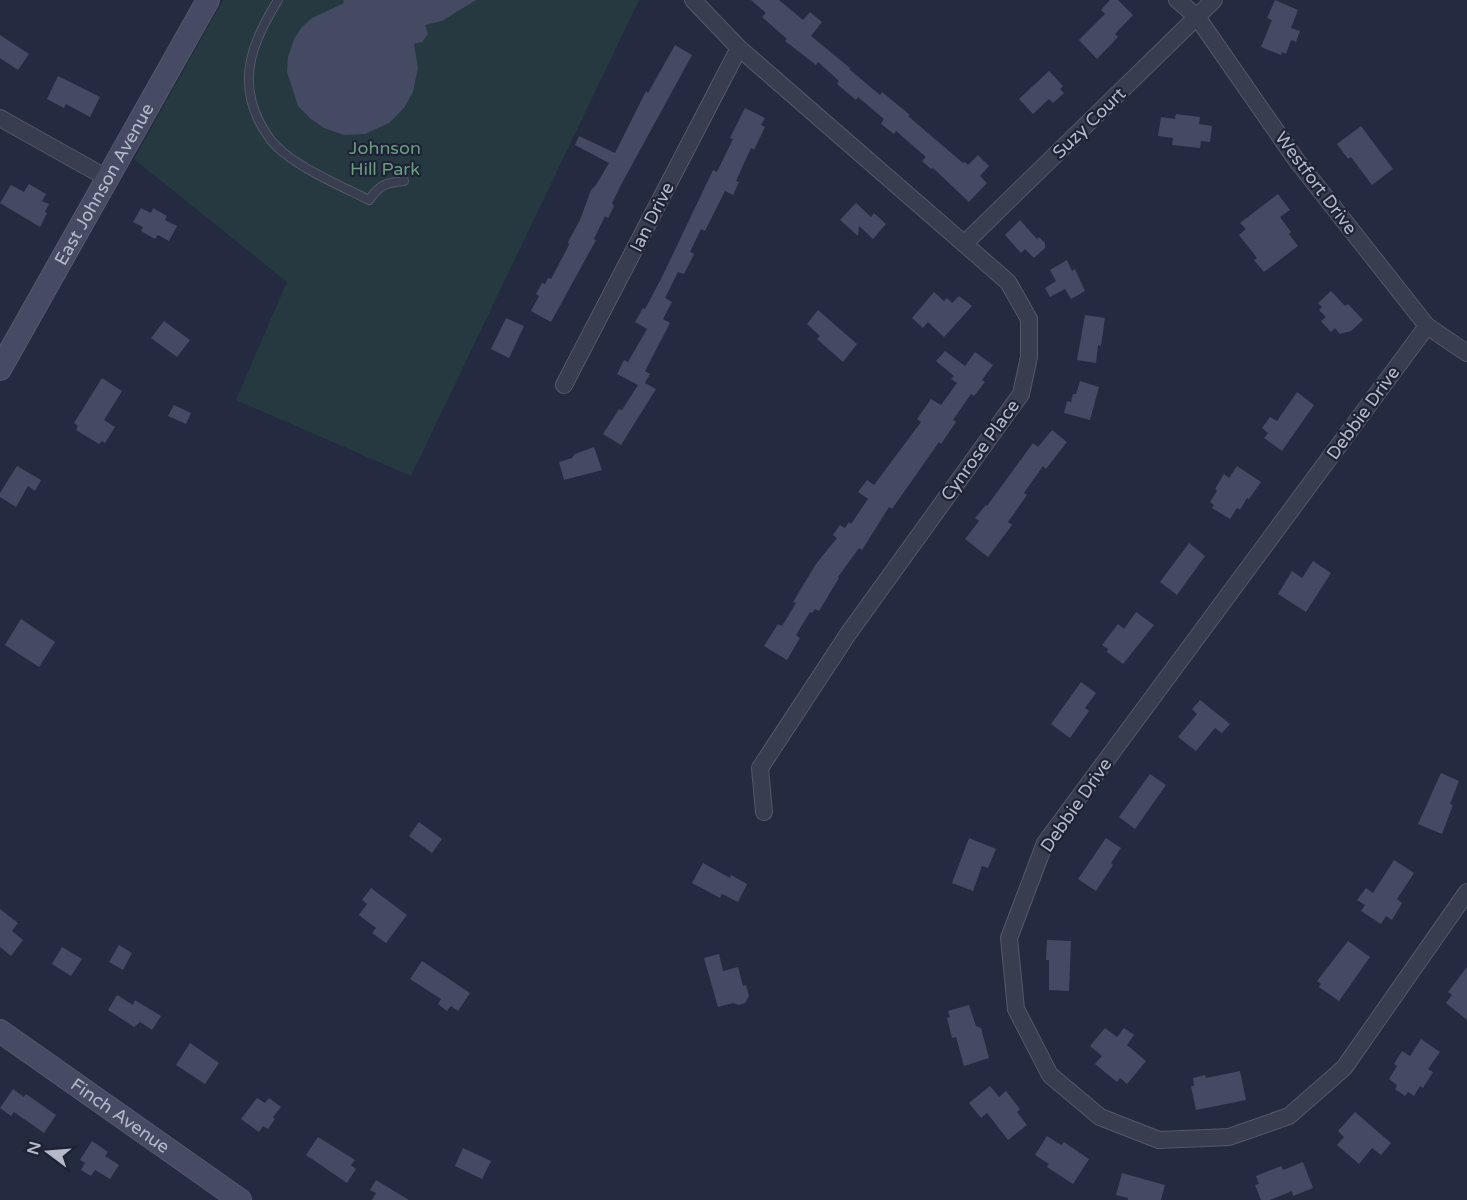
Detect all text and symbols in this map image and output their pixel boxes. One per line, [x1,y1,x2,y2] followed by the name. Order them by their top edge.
[1048,83,1130,163] street label: Suzy Court
[50,99,159,269] street label: East Johnson Avenue
[1270,127,1362,239] street label: Westfort Drive
[349,137,421,180] park label: Johnson Hill Park
[625,178,679,256] street label: Ian Drive
[1322,362,1404,464] street label: Debbie Drive
[936,395,1024,505] street label: Cynrose Place
[1036,754,1116,856] street label: Debbie Drive
[66,1073,174,1158] street label: Finch Avenue
[18,1122,78,1182] north arrow
[23,1139,46,1157] text: N

